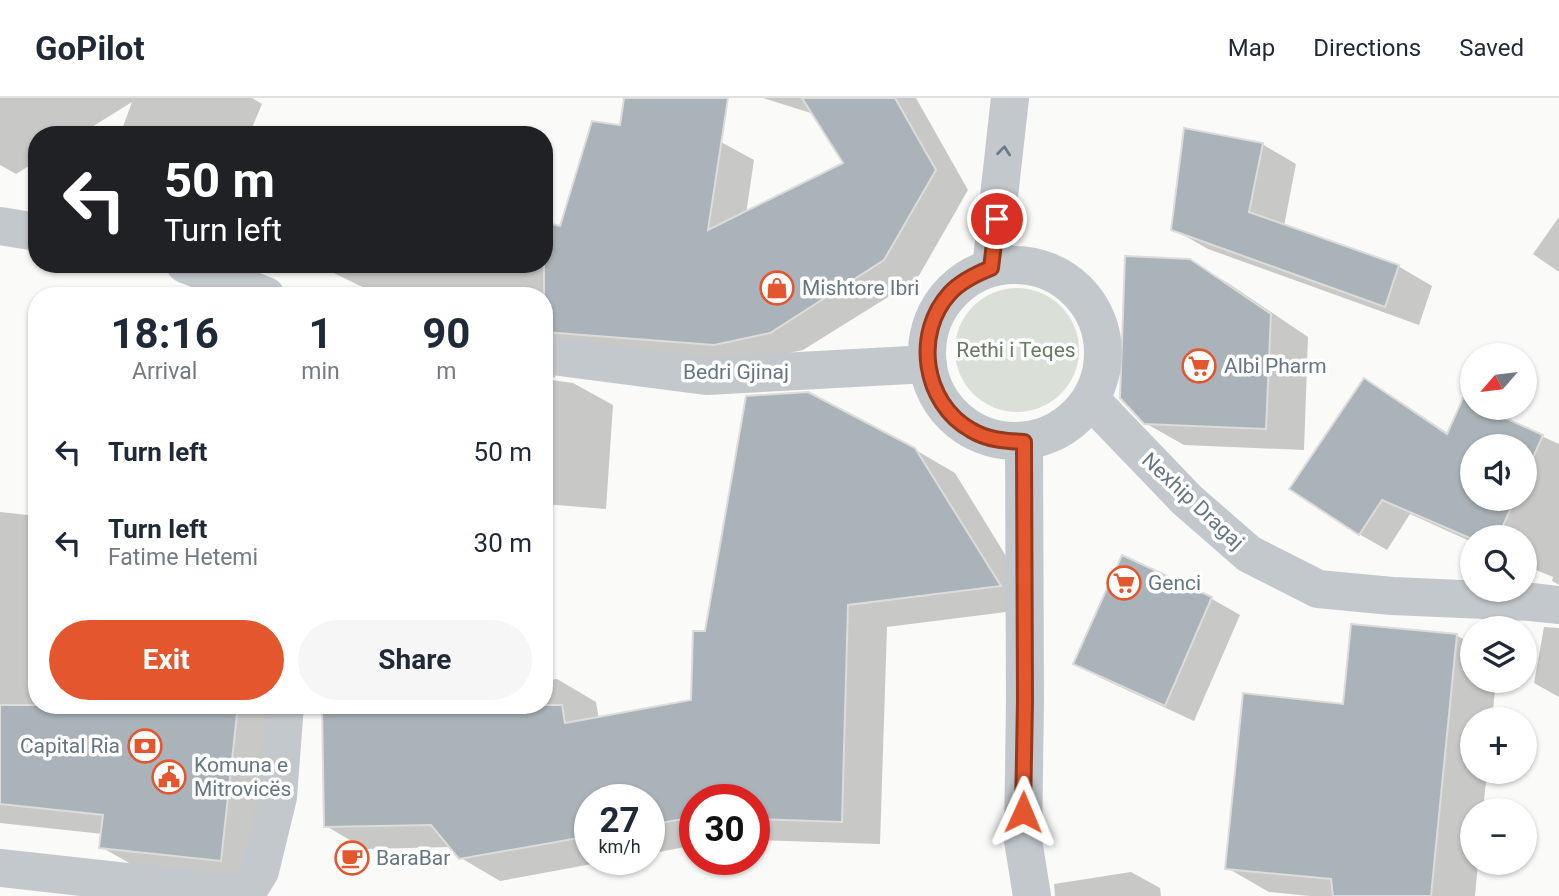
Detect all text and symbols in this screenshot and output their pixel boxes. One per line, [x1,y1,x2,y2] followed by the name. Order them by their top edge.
[35,29,145,68] text: GoPilot
[1228,34,1275,62] text: Map
[1313,34,1421,62] text: Directions
[1459,34,1524,62] text: Saved
[997,145,1012,157] one-way arrow
[164,152,275,209] text: 50 m
[49,154,140,245] icon: left
[967,189,1027,249] pin
[978,200,1016,238] icon: arrive
[164,211,282,249] text: Turn left
[758,269,796,307] shop icon: Mishtore Ibri
[802,276,919,300] place label: Mishtore Ibri
[111,309,219,358] text: 18:16
[308,309,333,358] text: 1
[422,309,470,358] text: 90
[956,338,1076,362] park label: Rethi i Teqes
[1460,343,1536,420] north arrow
[1460,343,1537,875] map controls
[1180,347,1218,385] supermarket icon: Albi Pharm
[1224,354,1327,378] place label: Albi Pharm
[132,358,197,385] text: Arrival
[301,358,340,385] text: min
[436,358,456,385] text: m
[683,360,789,384] street label: Bedri Gjinaj
[49,433,87,471] icon: left
[1460,434,1537,511] button: sound
[108,437,207,467] text: Turn left
[474,437,532,467] text: 50 m
[1137,448,1249,554] street label: Nexhip Dragaj
[108,514,207,544] text: Turn left
[49,524,87,562] icon: left
[1460,525,1537,602] button: search
[474,528,532,558] text: 30 m
[108,544,258,571] text: Fatime Hetemi
[1105,564,1143,602] supermarket icon: Genci
[1148,571,1201,595] place label: Genci
[1460,616,1537,693] button: layers
[49,620,284,700] button: Exit
[298,620,532,700] button: Share
[1460,707,1537,784] button: +
[126,727,164,765] bank icon: Capital Ria
[20,734,120,758] place label: Capital Ria
[194,753,291,801] place label: Komuna e Mitrovicës
[150,758,188,796] public building icon: Komuna e Mitrovicës
[986,775,1060,849] position arrow
[679,784,770,875] speed limit sign: 30
[1460,798,1537,875] button: −
[599,800,640,841] text: 27
[598,836,641,857] text: km/h
[333,839,371,877] cafe icon: BaraBar
[376,846,450,870] place label: BaraBar

